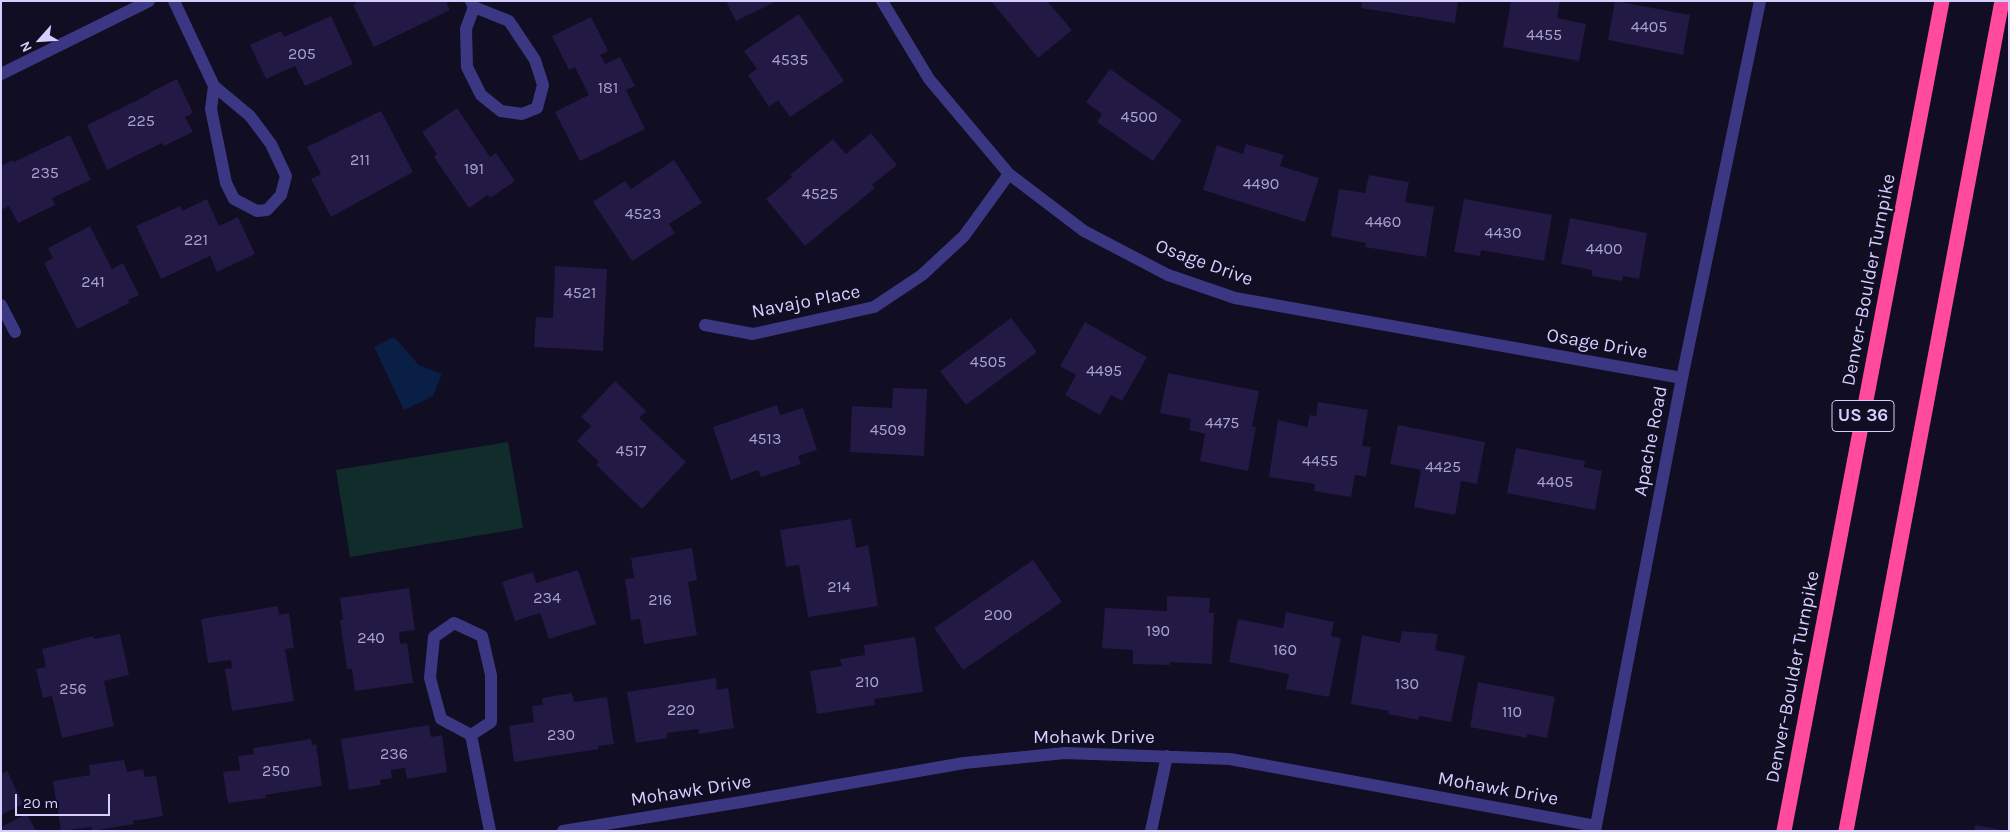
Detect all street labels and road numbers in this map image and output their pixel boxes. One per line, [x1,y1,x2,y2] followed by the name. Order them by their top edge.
[1837,172,1901,388] street label: Denver–Boulder Turnpike
[1152,235,1256,291] street label: Osage Drive
[750,280,862,324] street label: Navajo Place
[1545,324,1649,364] street label: Osage Drive
[1629,384,1673,498] street label: Apache Road
[1832,401,1894,432] road number: US 36
[1761,569,1825,785] street label: Denver–Boulder Turnpike
[1033,727,1155,749] street label: Mohawk Drive
[1436,767,1560,811] street label: Mohawk Drive
[629,770,753,812] street label: Mohawk Drive

